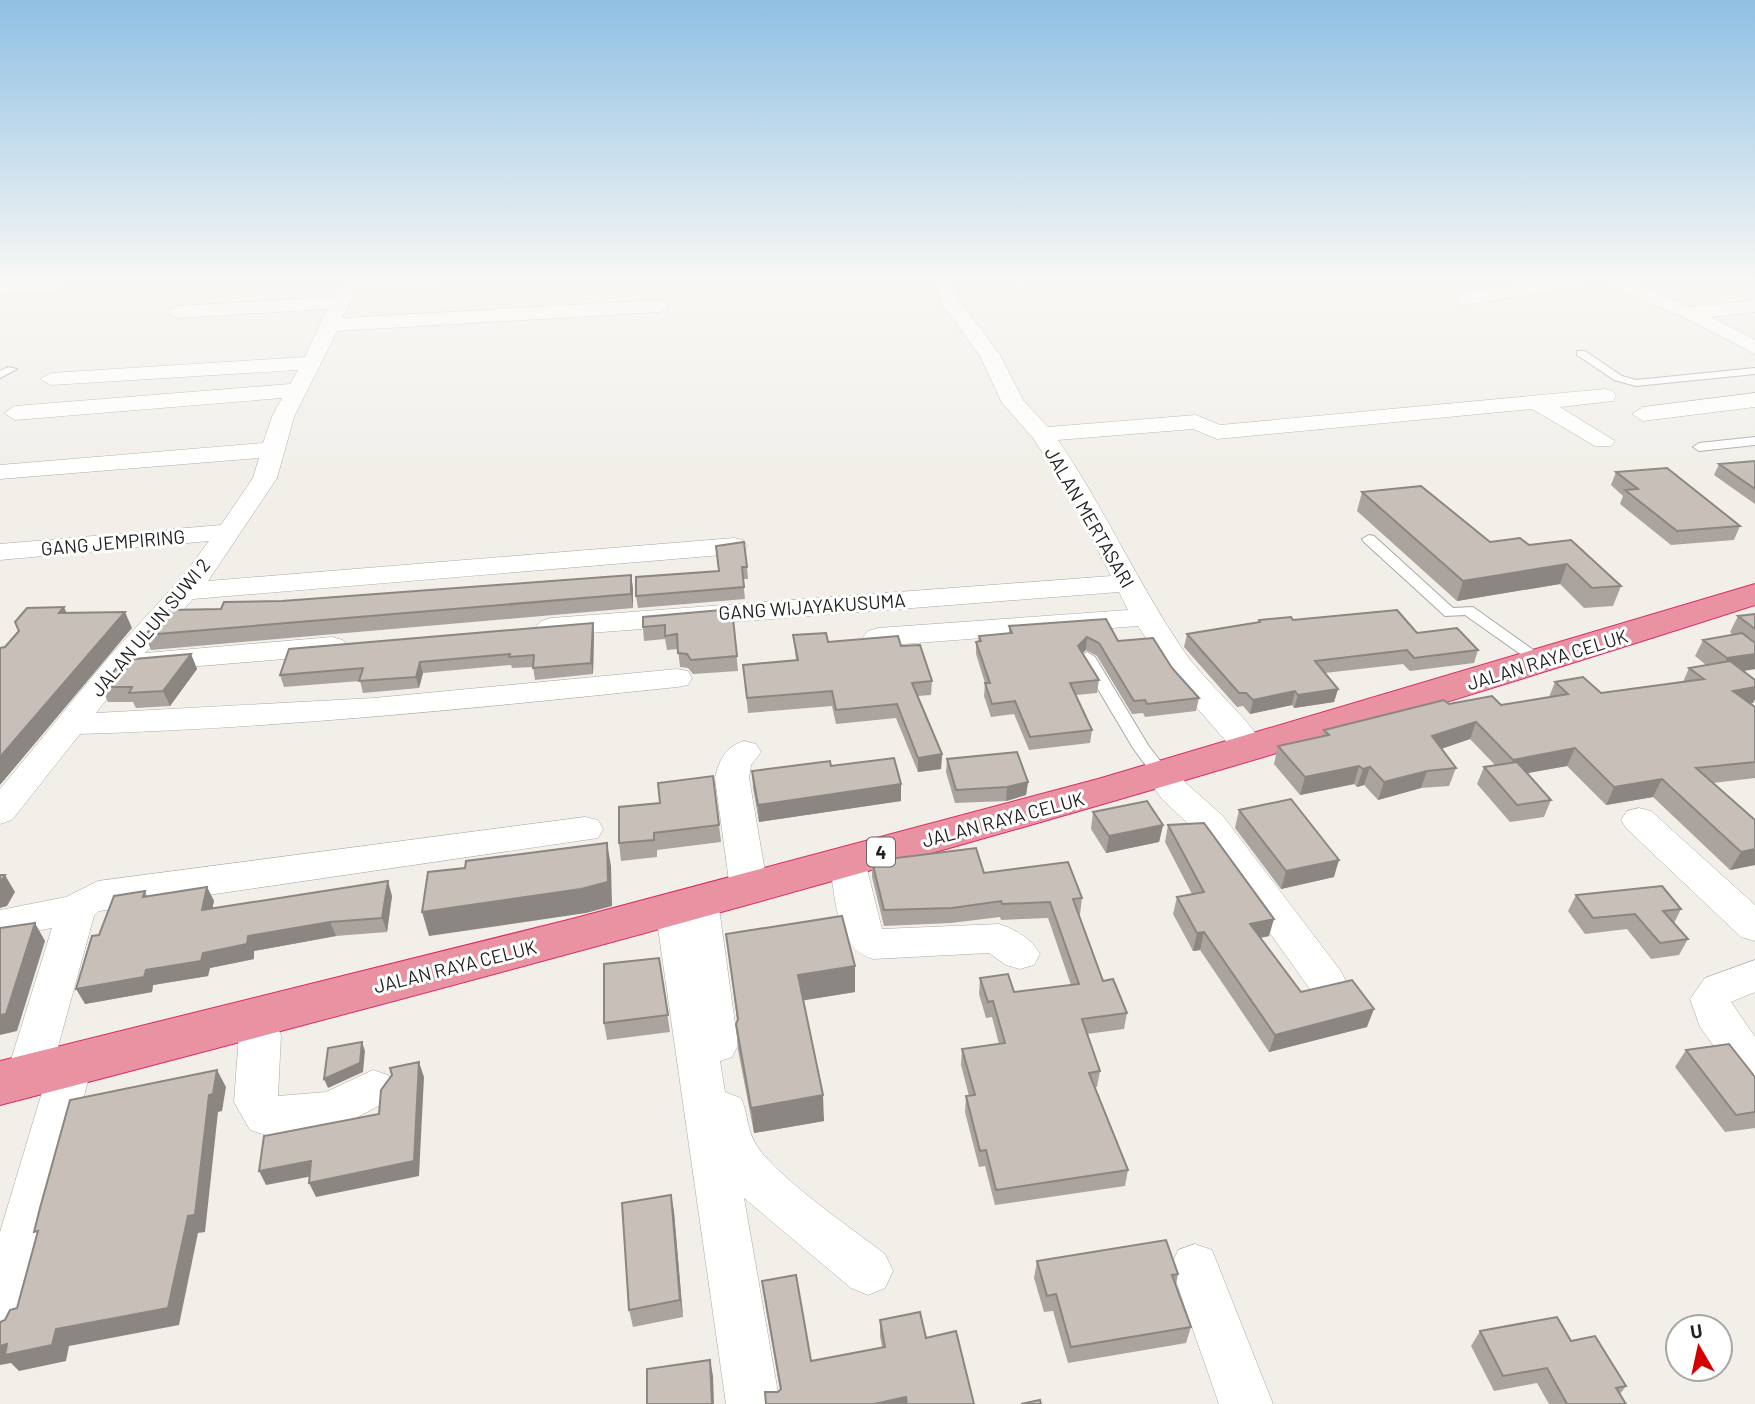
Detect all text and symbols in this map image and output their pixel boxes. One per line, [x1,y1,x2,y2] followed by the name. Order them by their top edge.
[1040,443,1140,591] street label: JALAN MERTASARI
[40,524,186,560] street label: GANG JEMPIRING
[86,553,214,701] street label: JALAN ULUN SUWI 2
[718,588,906,624] street label: GANG WIJAYAKUSUMA
[1464,623,1631,694] street label: JALAN RAYA CELUK
[919,786,1087,852] street label: JALAN RAYA CELUK
[867,838,895,866] road number: 4
[371,935,539,997] street label: JALAN RAYA CELUK
[1664,1313,1734,1383] north arrow
[1689,1318,1704,1343] text: U

